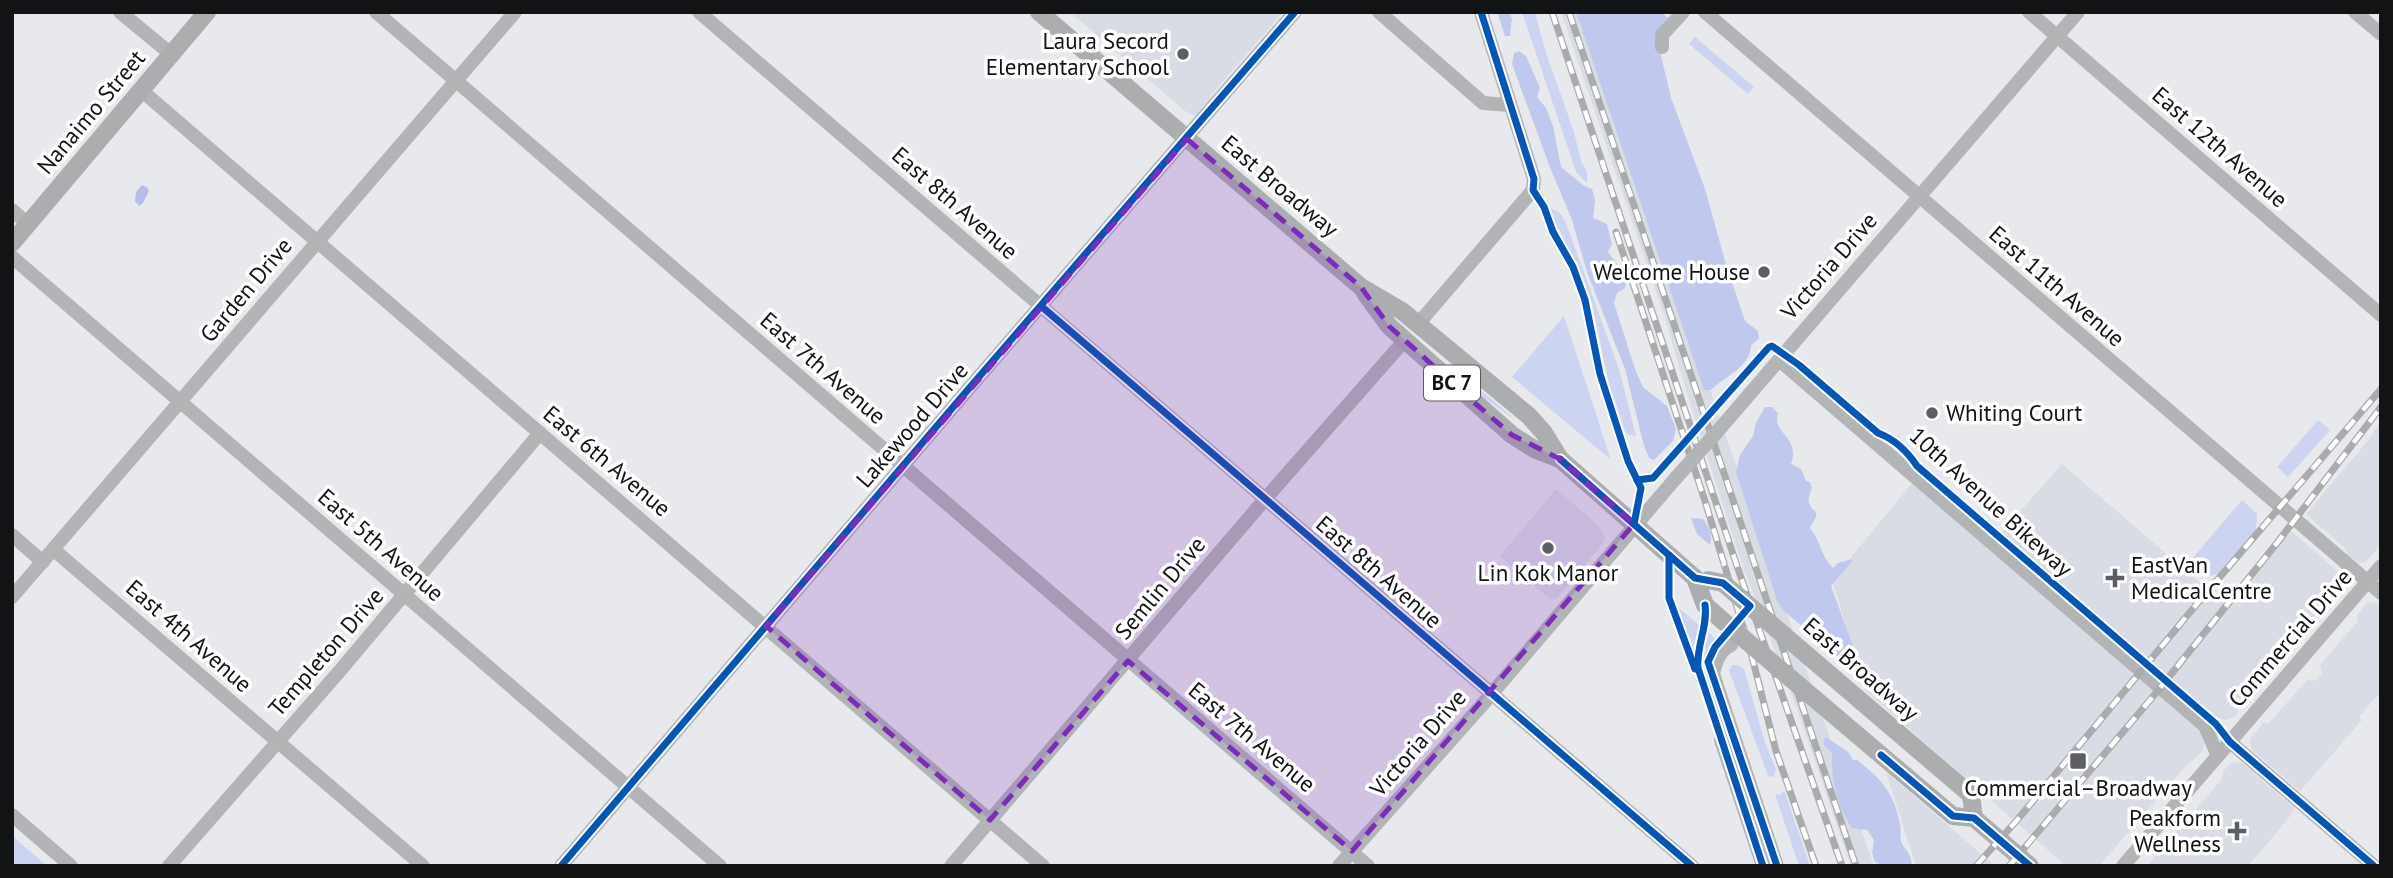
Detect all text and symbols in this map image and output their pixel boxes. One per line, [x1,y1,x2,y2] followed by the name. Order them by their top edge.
[986,26,1169,81] place label: Laura Secord Elementary School
[30,44,151,180] street label: Nanaimo Street
[1175,46,1191,62] marker: Laura Secord Elementary School
[2147,80,2294,213] street label: East 12th Avenue
[1216,128,1345,243] street label: East Broadway
[886,140,1024,265] street label: East 8th Avenue
[1774,206,1883,326] street label: Victoria Drive
[1984,219,2131,352] street label: East 11th Avenue
[193,231,298,348] street label: Garden Drive
[1593,257,1750,286] place label: Welcome House
[1756,264,1772,280] marker: Welcome House
[755,305,892,430] street label: East 7th Avenue
[849,356,974,493] street label: Lakewood Drive
[1424,366,1480,400] road number: BC 7
[1946,398,2082,427] place label: Whiting Court
[538,399,677,522] street label: East 6th Avenue
[1924,405,1940,421] marker: Whiting Court
[1904,421,2079,583] street label: 10th Avenue Bikeway
[312,482,450,607] street label: East 5th Avenue
[1310,509,1448,634] street label: East 8th Avenue
[1108,530,1211,645] street label: Semlin Drive
[1540,540,1556,556] marker: Lin Kok Manor
[2131,550,2272,605] place label: EastVan MedicalCentre
[1478,558,1619,587] place label: Lin Kok Manor
[2222,563,2358,713] street label: Commercial Drive
[2105,568,2125,588] marker: EastVan MedicalCentre
[120,573,258,698] street label: East 4th Avenue
[262,581,389,722] street label: Templeton Drive
[1798,611,1925,727] street label: East Broadway
[1183,675,1322,798] street label: East 7th Avenue
[1363,683,1472,803] street label: Victoria Drive
[2068,751,2088,771] marker: Commercial–Broadway
[1964,773,2192,802] place label: Commercial–Broadway
[2129,803,2221,858] place label: Peakform Wellness
[2227,821,2247,841] marker: Peakform Wellness

